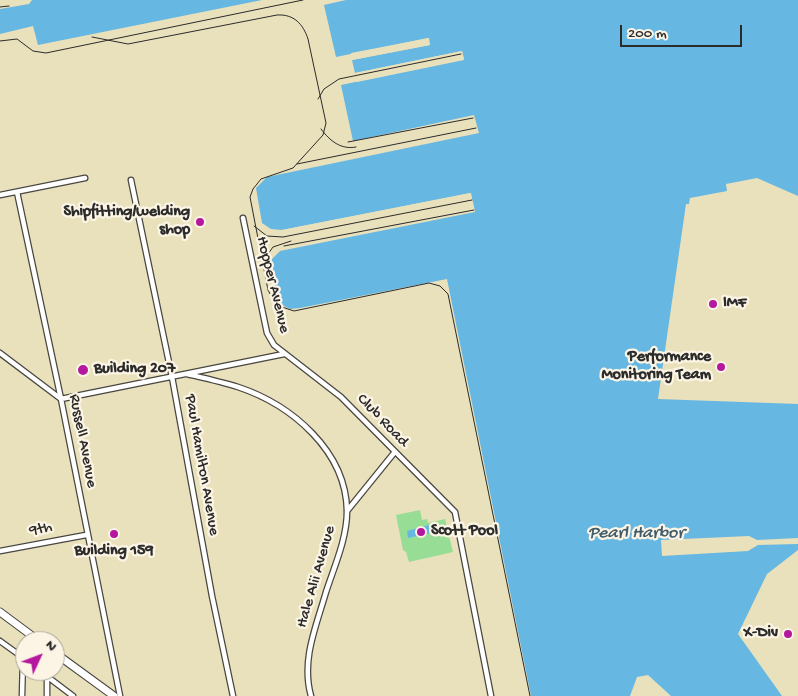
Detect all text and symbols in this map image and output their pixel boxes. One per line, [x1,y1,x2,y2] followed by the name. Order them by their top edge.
[623,15,746,47] scale bar
[628,25,667,43] text: 200 m
[63,203,190,241] place label: Shipfitting/welding shop
[194,216,206,228] marker: Shipfitting/welding shop
[251,235,293,335] street label: Hopper Avenue
[723,294,746,314] place label: IMF
[707,298,719,310] marker: IMF
[601,348,711,386] place label: Performance Monitoring Team
[94,360,175,380] place label: Building 207
[715,361,727,373] marker: Performance Monitoring Team
[76,363,90,377] marker: Building 207
[352,390,412,452] street label: Club Road
[64,393,100,489] street label: Russell Avenue
[179,393,223,537] street label: Paul Hamilton Avenue
[28,519,54,541] street label: 9th
[431,522,498,542] place label: Scott Pool
[588,523,684,545] water label: Pearl Harbor
[293,524,341,630] street label: Hale Alii Avenue
[415,526,427,538] marker: Scott Pool
[108,528,120,540] marker: Building 159
[75,542,153,562] place label: Building 159
[744,624,778,644] place label: X-Div
[782,628,794,640] marker: X-Div
[15,631,65,681] north arrow
[41,637,60,655] text: N

